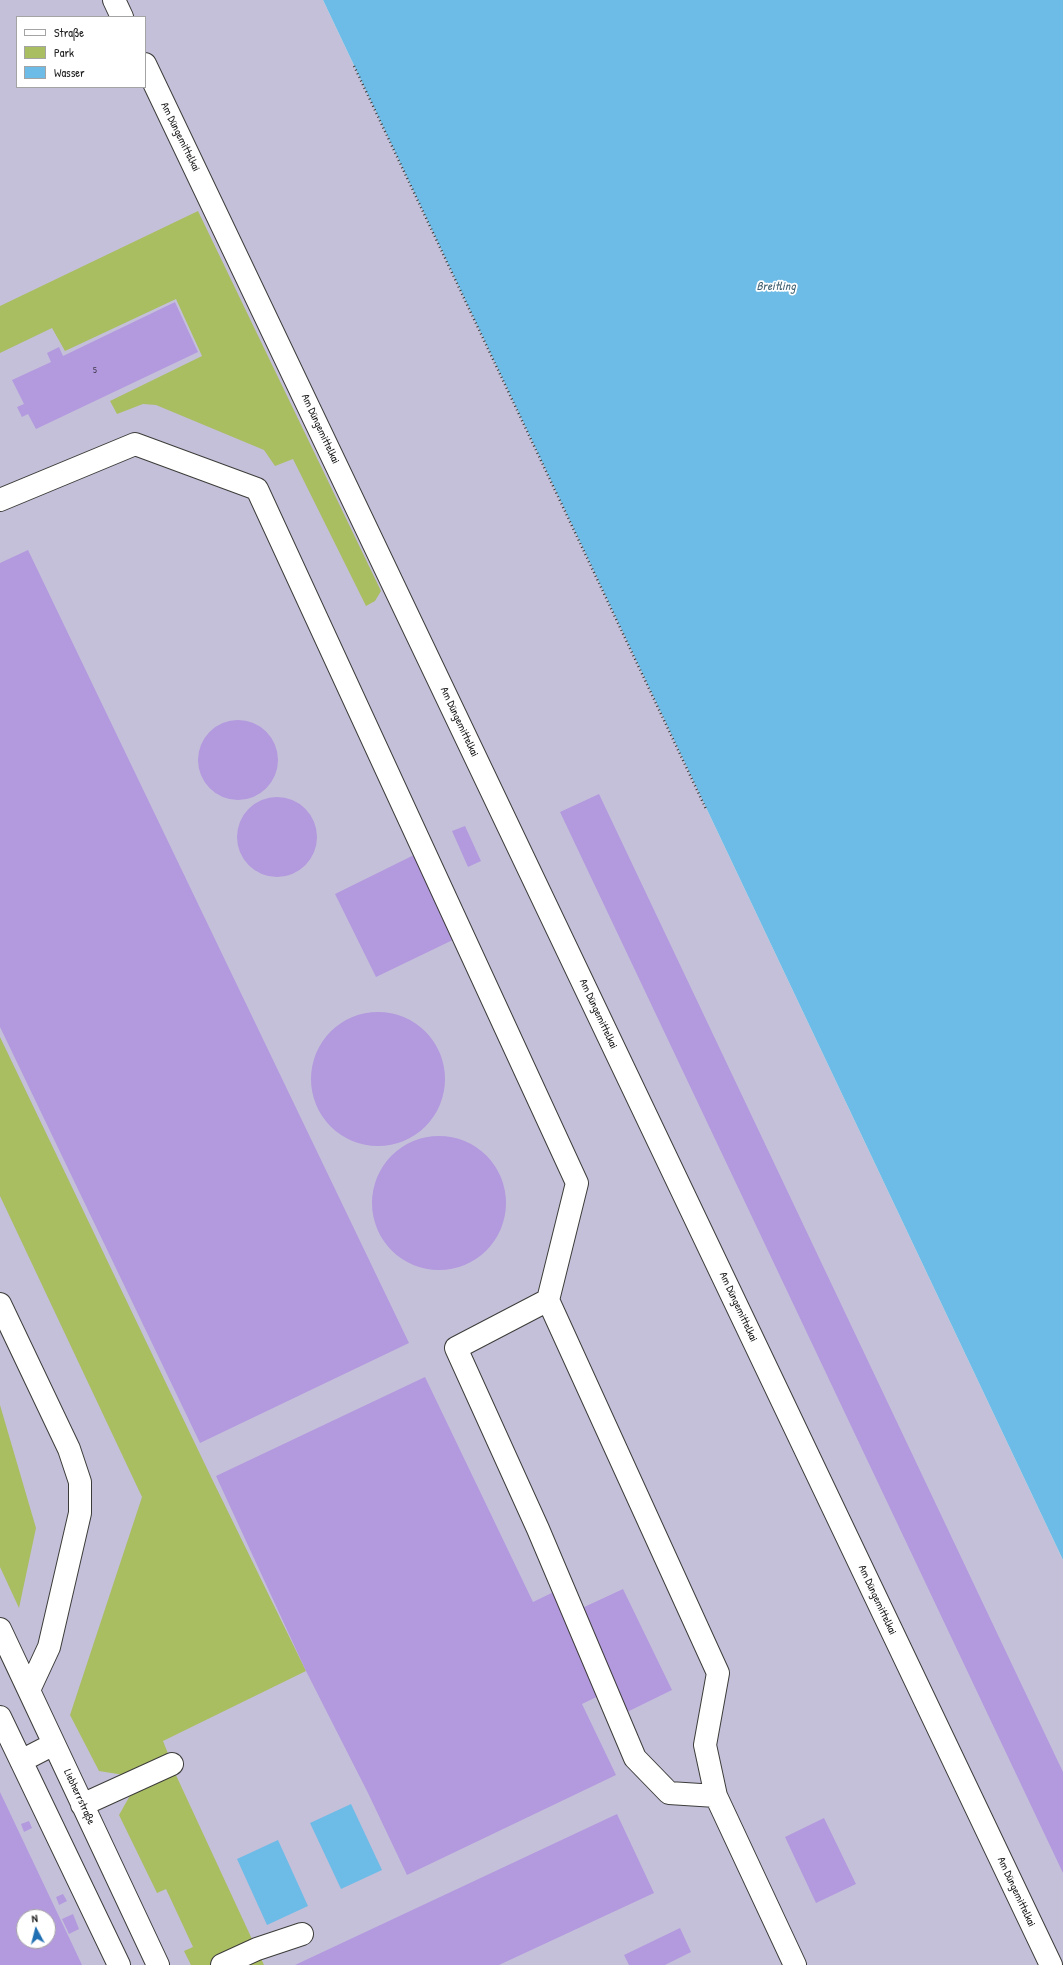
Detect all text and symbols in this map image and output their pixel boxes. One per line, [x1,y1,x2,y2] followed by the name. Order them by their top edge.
[16,16,146,88] legend
[54,24,84,41] text: Straße
[54,44,74,61] text: Park
[54,64,85,81] text: Wasser
[158,100,202,174] street label: Am Düngemittelkai
[757,280,795,294] water label: Breitling
[93,366,97,376] house number: 5
[298,392,342,466] street label: Am Düngemittelkai
[437,685,481,759] street label: Am Düngemittelkai
[576,977,620,1051] street label: Am Düngemittelkai
[716,1270,760,1344] street label: Am Düngemittelkai
[855,1563,899,1637] street label: Am Düngemittelkai
[60,1767,98,1827] street label: Liebherrstraße
[994,1855,1038,1929] street label: Am Düngemittelkai
[16,1909,56,1949] north arrow
[31,1911,38,1925] text: N

